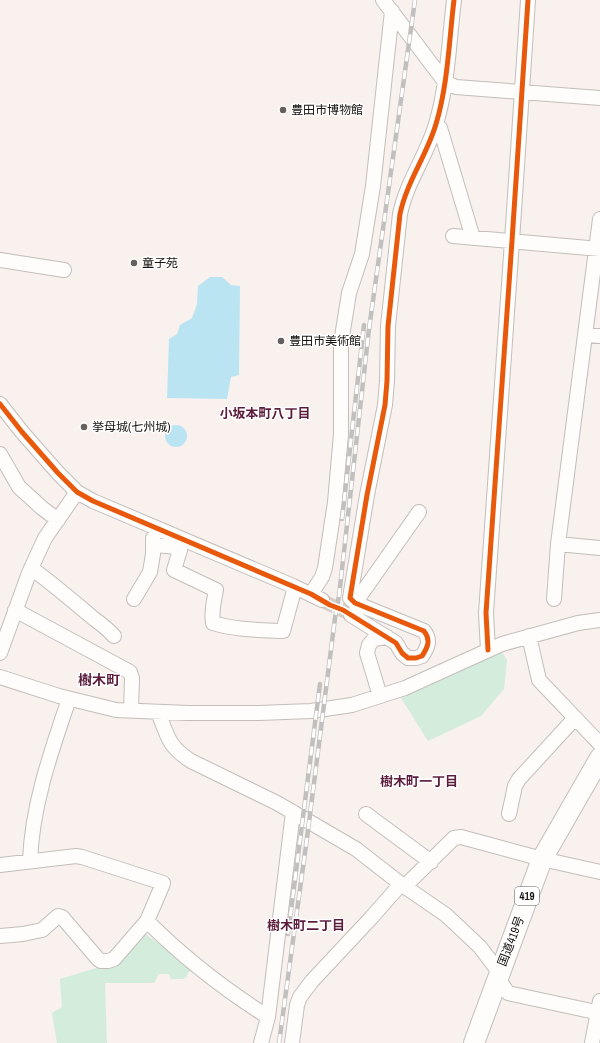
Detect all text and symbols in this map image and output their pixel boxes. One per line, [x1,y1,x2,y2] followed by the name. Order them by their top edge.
[291,102,363,118] place label: 豊田市博物館
[278,105,288,115] marker: 豊田市博物館
[142,255,178,271] place label: 童子苑
[129,258,139,268] marker: 童子苑
[289,333,361,349] place label: 豊田市美術館
[276,336,286,346] marker: 豊田市美術館
[219,405,311,422] district label: 小坂本町八丁目
[92,419,171,435] place label: 挙母城(七州城)
[79,422,89,432] marker: 挙母城(七州城)
[78,671,120,689] district label: 樹木町
[380,773,458,790] district label: 樹木町一丁目
[515,887,539,905] road number: 419
[494,914,528,968] street label: 国道419号
[267,917,345,934] district label: 樹木町二丁目

